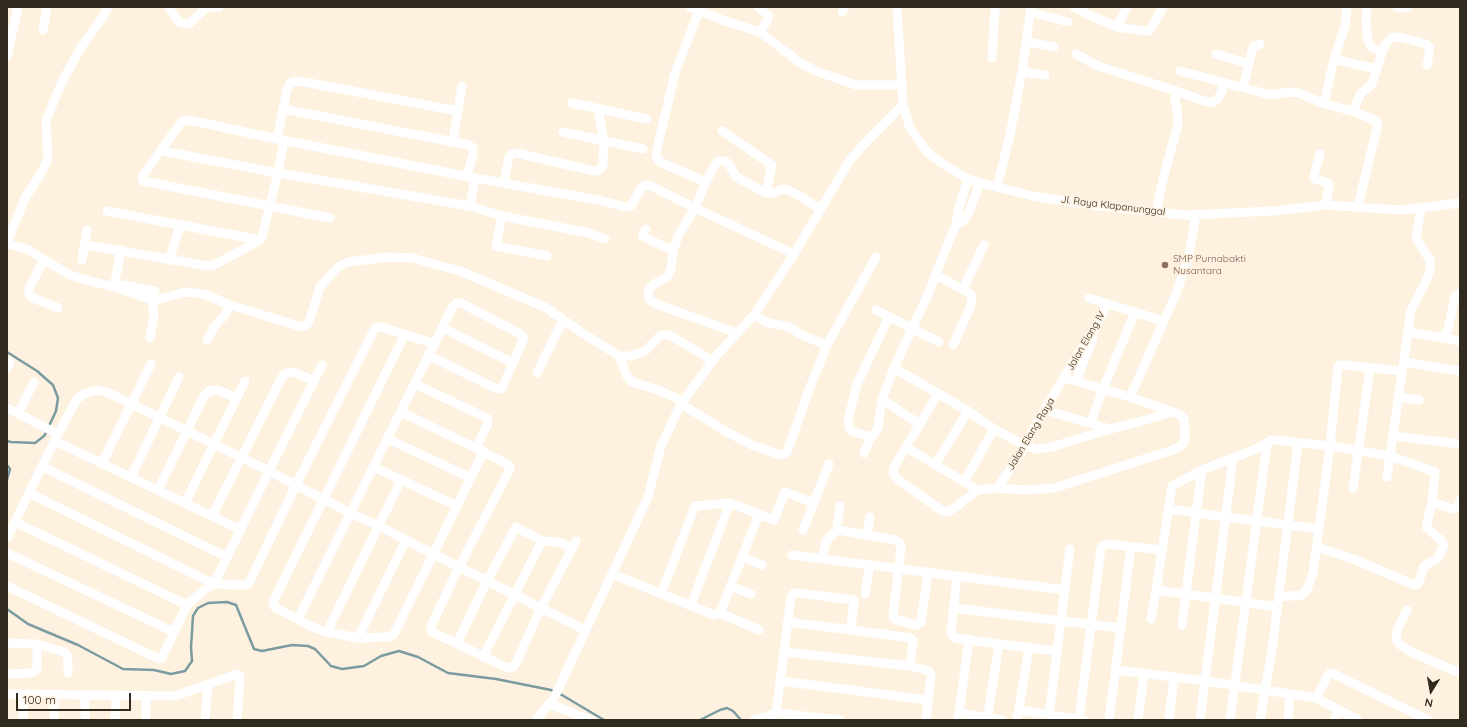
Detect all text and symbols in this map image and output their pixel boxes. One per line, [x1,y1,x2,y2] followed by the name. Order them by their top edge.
[1060,194,1166,218] street label: Jl. Raya Klapanunggal
[1173,253,1246,276] place label: SMP Purnabakti Nusantara
[1160,260,1170,270] marker: SMP Purnabakti Nusantara
[1064,309,1108,373] street label: Jalan Elang IV
[1005,396,1057,472] street label: Jalan Elang Raya
[1411,671,1451,711] north arrow
[18,685,133,711] scale bar
[23,692,56,707] text: 100 m
[1423,695,1434,710] text: N

